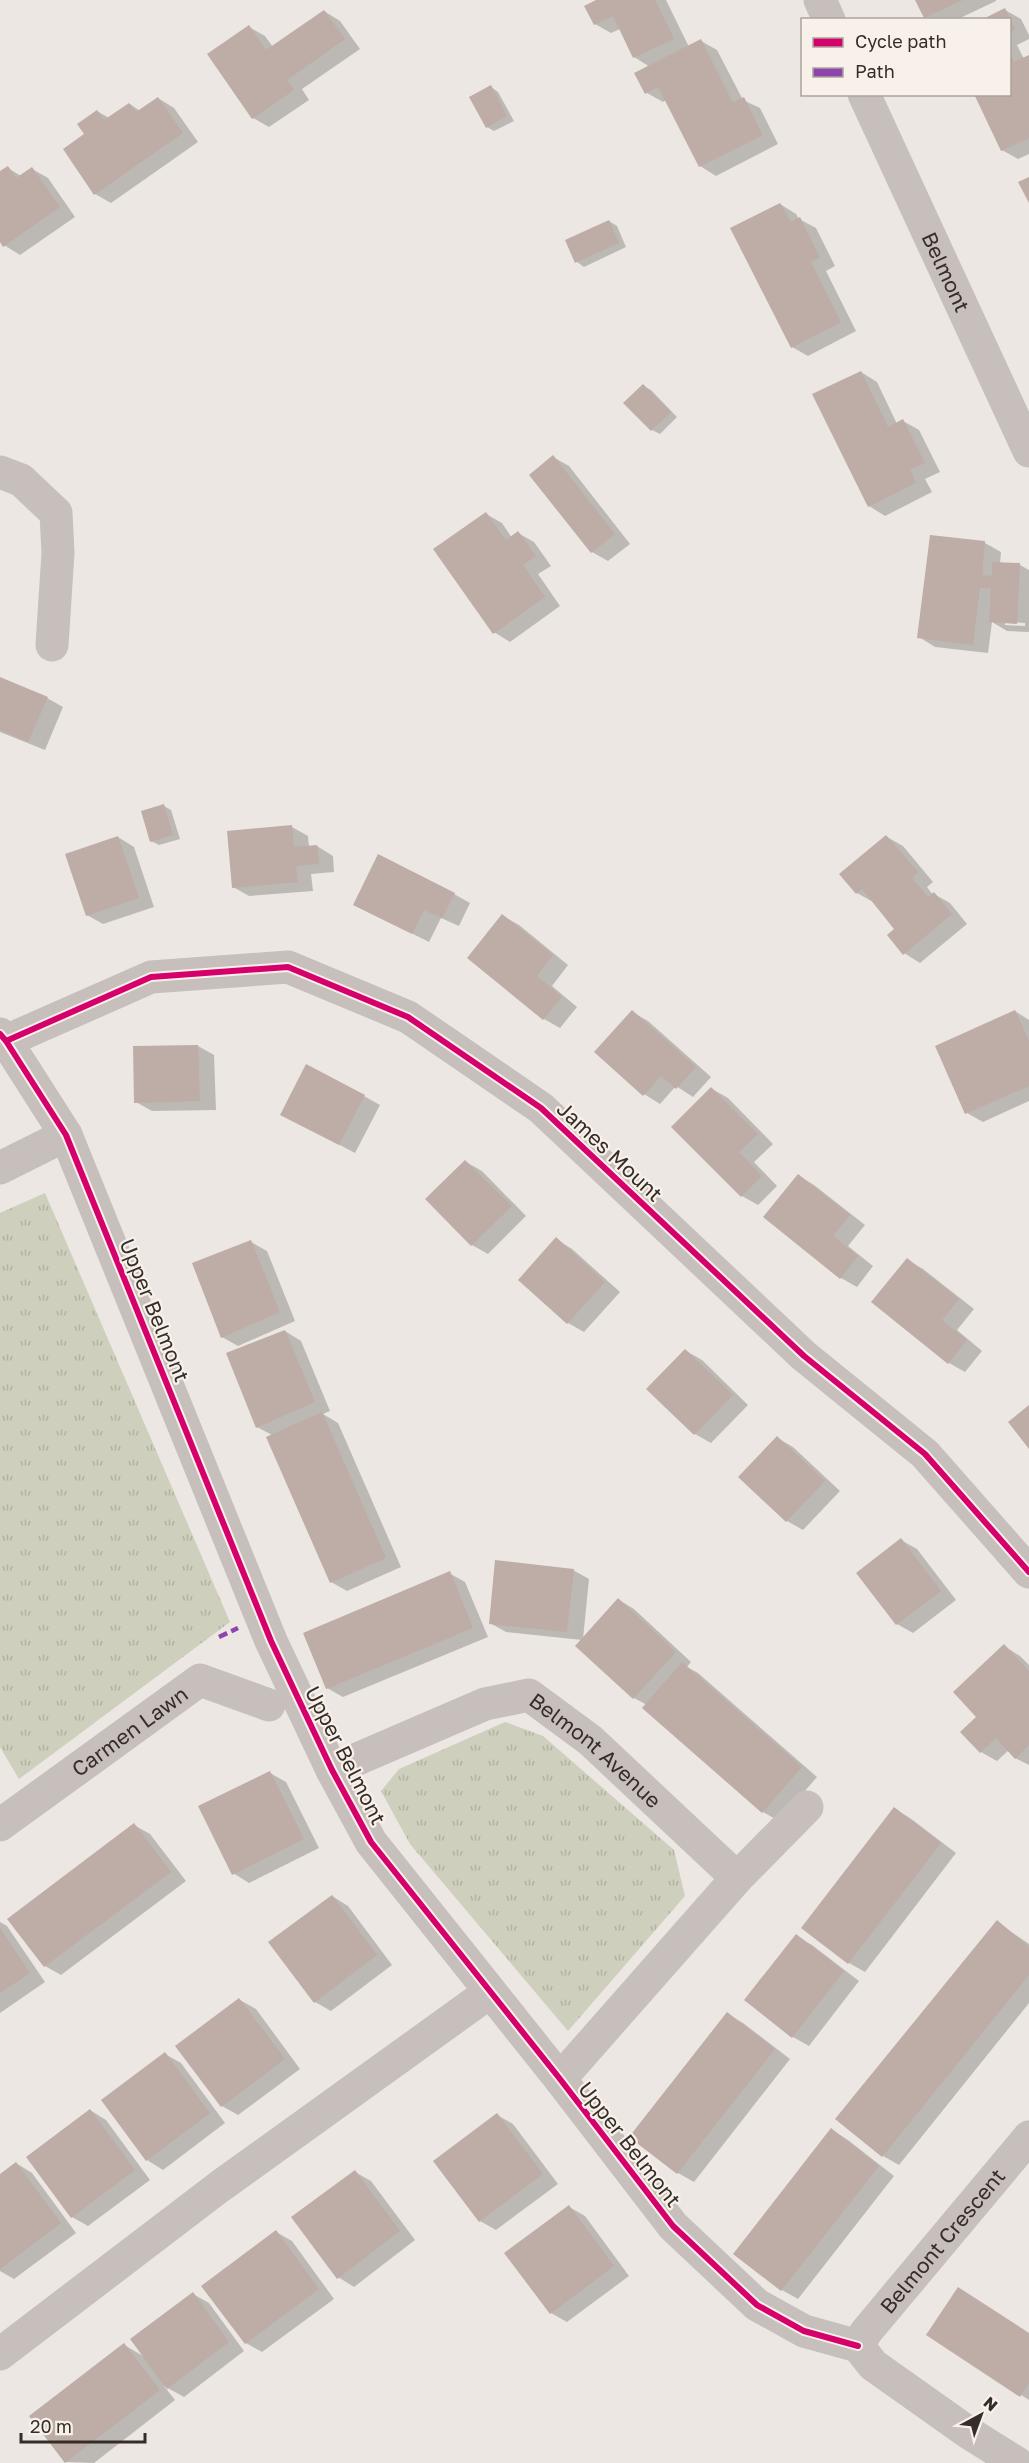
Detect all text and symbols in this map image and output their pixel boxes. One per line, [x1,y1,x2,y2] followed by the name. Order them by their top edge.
[801,18,1011,96] legend
[855,30,947,52] text: Cycle path
[855,60,895,82] text: Path
[917,228,976,316] street label: Belmont
[552,1095,668,1207] street label: James Mount
[114,1235,196,1385] street label: Upper Belmont
[66,1680,193,1782] street label: Carmen Lawn
[300,1681,392,1829] street label: Upper Belmont
[525,1687,667,1813] street label: Belmont Avenue
[573,2076,687,2212] street label: Upper Belmont
[874,2163,1010,2319] street label: Belmont Crescent
[951,2385,1011,2445] north arrow
[980,2392,1002,2415] text: N
[21,2406,146,2444] scale bar
[30,2415,72,2437] text: 20 m

